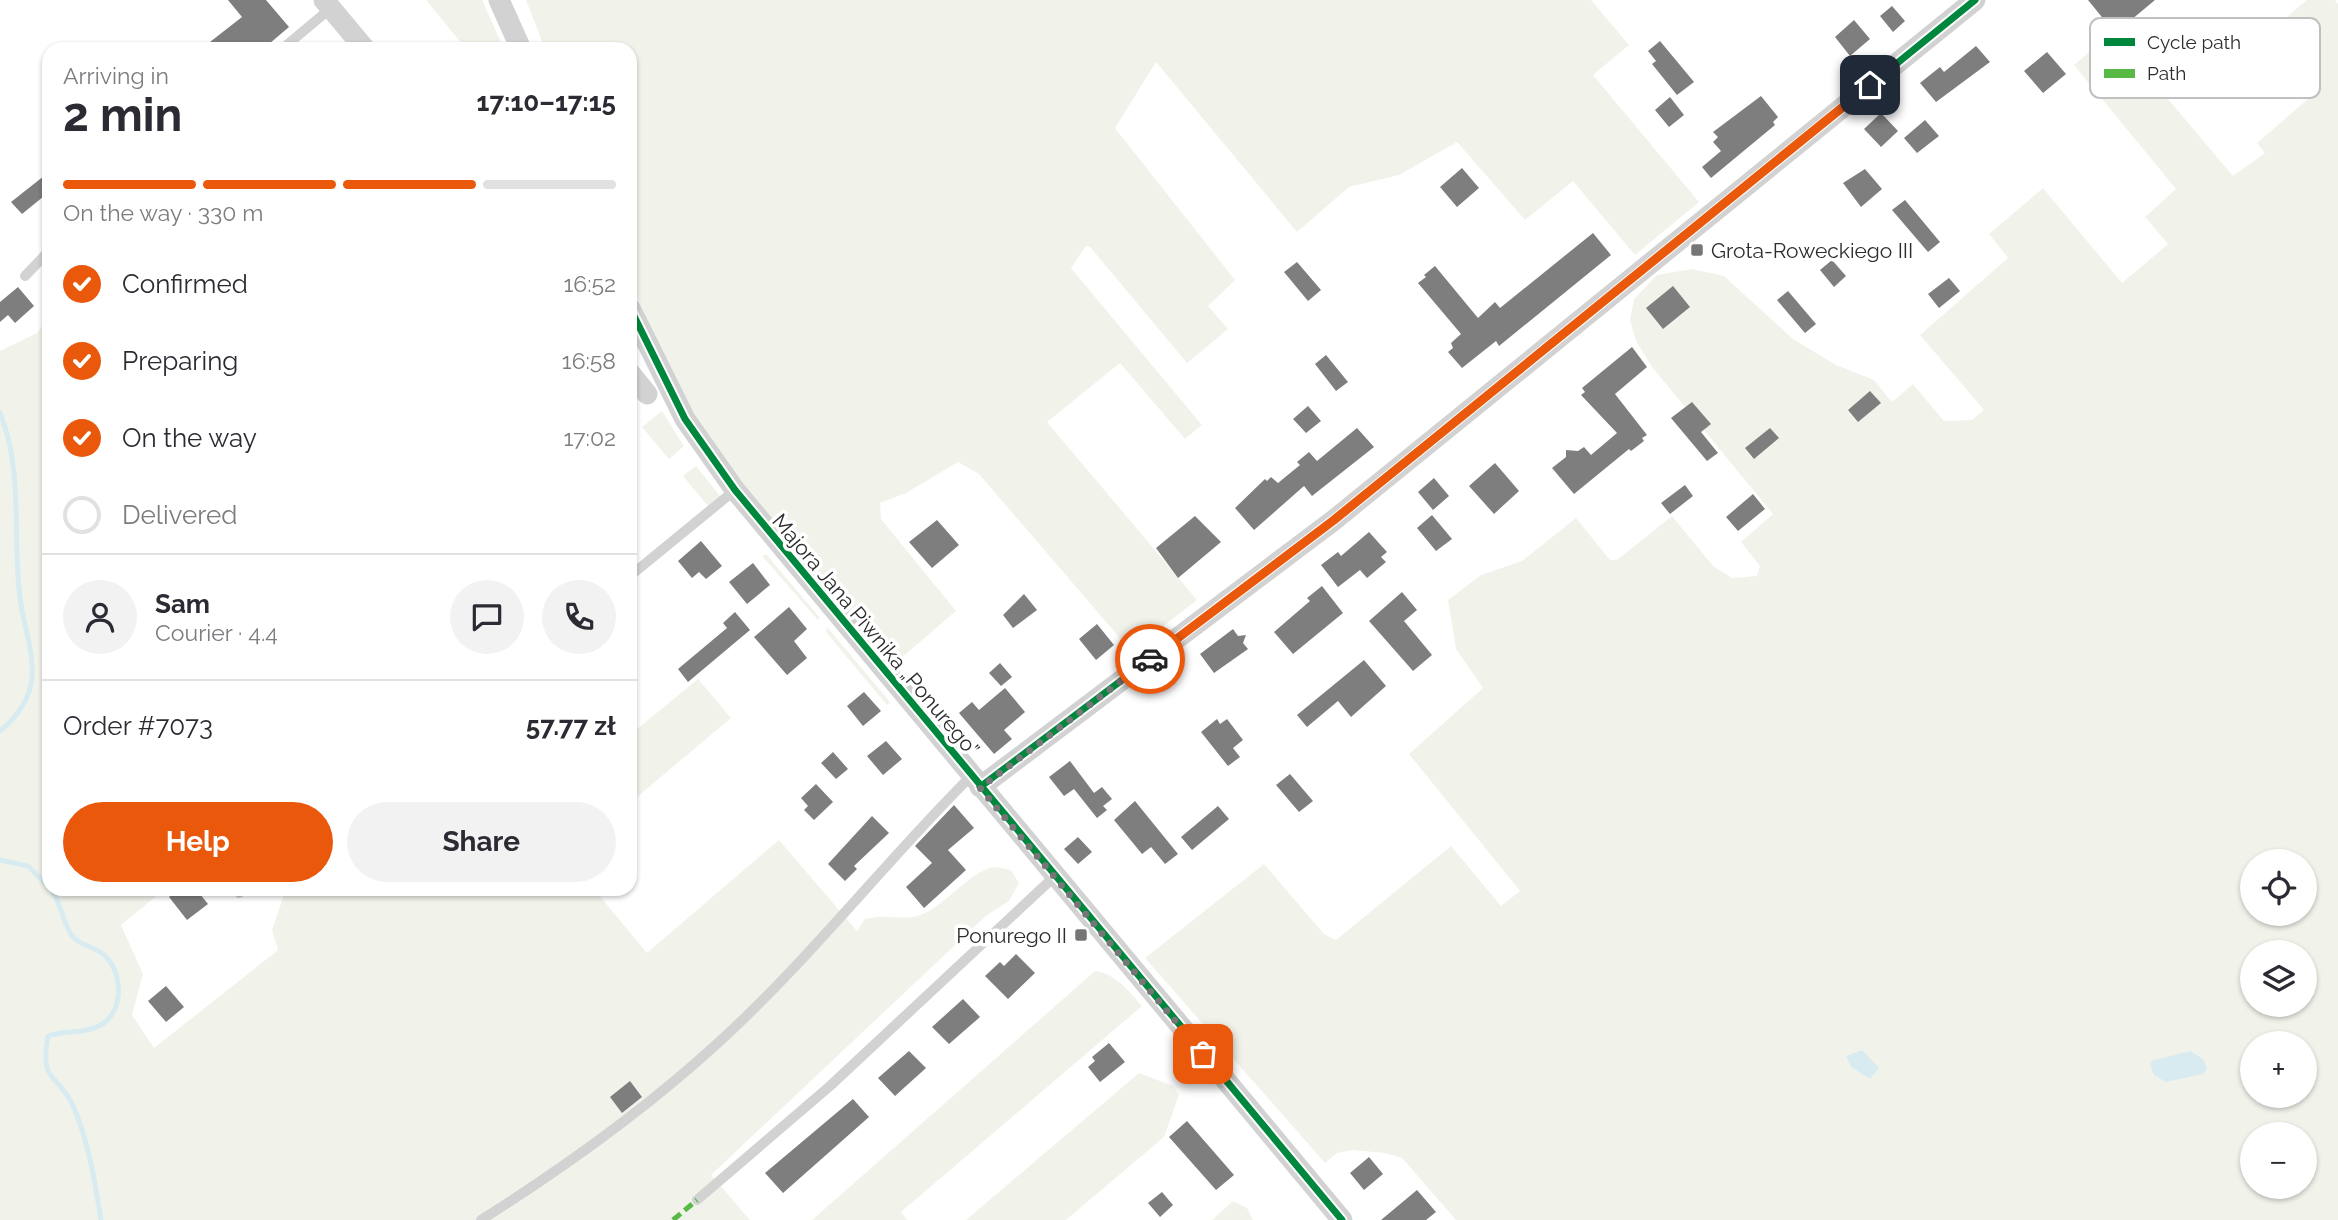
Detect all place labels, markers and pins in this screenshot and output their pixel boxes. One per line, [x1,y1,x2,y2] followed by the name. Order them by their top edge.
[1840,55,1900,115] pin
[1711,238,1913,263] place label: Grota-Roweckiego III
[1689,242,1705,258] marker: Grota-Roweckiego III
[956,923,1067,948] place label: Ponurego II
[1073,927,1089,943] marker: Ponurego II
[1173,1024,1233,1084] pin

